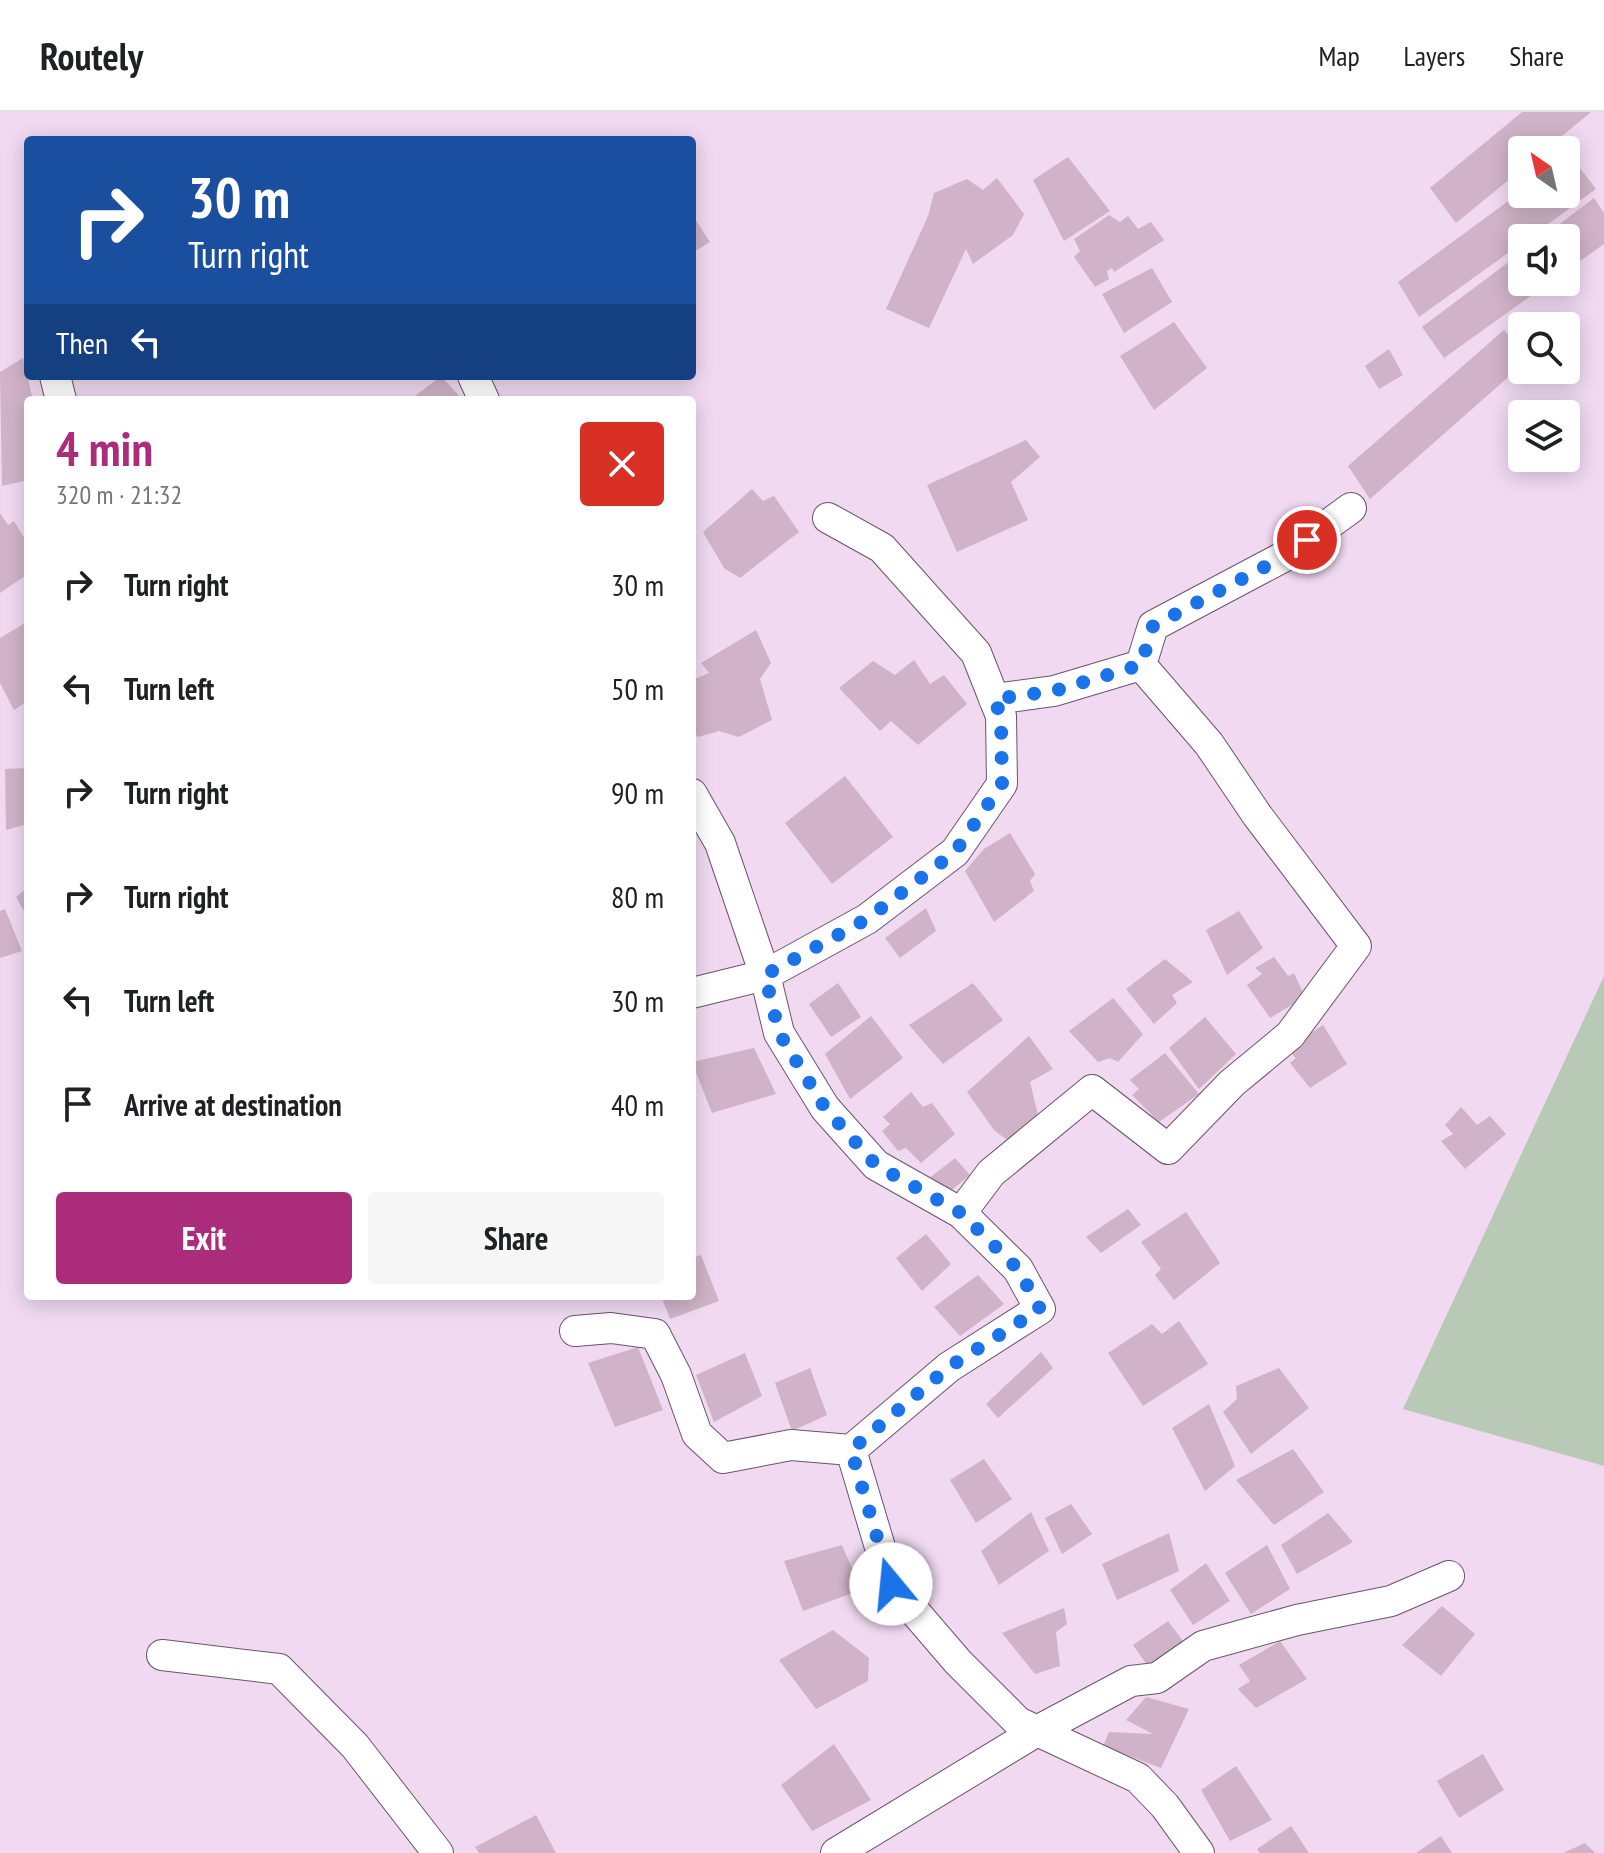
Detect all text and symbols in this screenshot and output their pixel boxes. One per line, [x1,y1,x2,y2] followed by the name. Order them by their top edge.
[40,31,143,80] text: Routely
[1318,37,1360,74] text: Map
[1404,37,1465,74] text: Layers
[1509,37,1564,74] text: Share
[1508,136,1580,208] north arrow
[1508,136,1580,472] map controls
[188,161,290,233] text: 30 m
[56,168,160,272] icon: right
[1508,224,1580,296] button: sound
[188,231,309,278] text: Turn right
[1508,312,1580,384] button: search
[124,320,168,364] icon: left
[56,323,108,362] text: Then
[1508,400,1580,472] button: layers
[56,417,153,479] text: 4 min
[580,422,664,506] button: close
[56,478,182,511] text: 320 m · 21:32
[1273,506,1341,574] pin
[1285,518,1329,562] icon: arrive
[56,562,100,606] icon: right
[124,565,228,604] text: Turn right
[611,565,664,604] text: 30 m
[56,666,100,710] icon: left
[124,669,214,708] text: Turn left
[611,669,664,708] text: 50 m
[56,770,100,814] icon: right
[124,773,228,812] text: Turn right
[611,773,664,812] text: 90 m
[56,874,100,918] icon: right
[124,877,228,916] text: Turn right
[611,877,664,916] text: 80 m
[56,978,100,1022] icon: left
[124,981,214,1020] text: Turn left
[611,981,664,1020] text: 30 m
[56,1082,100,1126] icon: arrive
[124,1085,342,1124] text: Arrive at destination
[611,1085,664,1124] text: 40 m
[56,1192,352,1284] button: Exit
[368,1192,664,1284] button: Share
[849,1542,933,1626] position arrow

